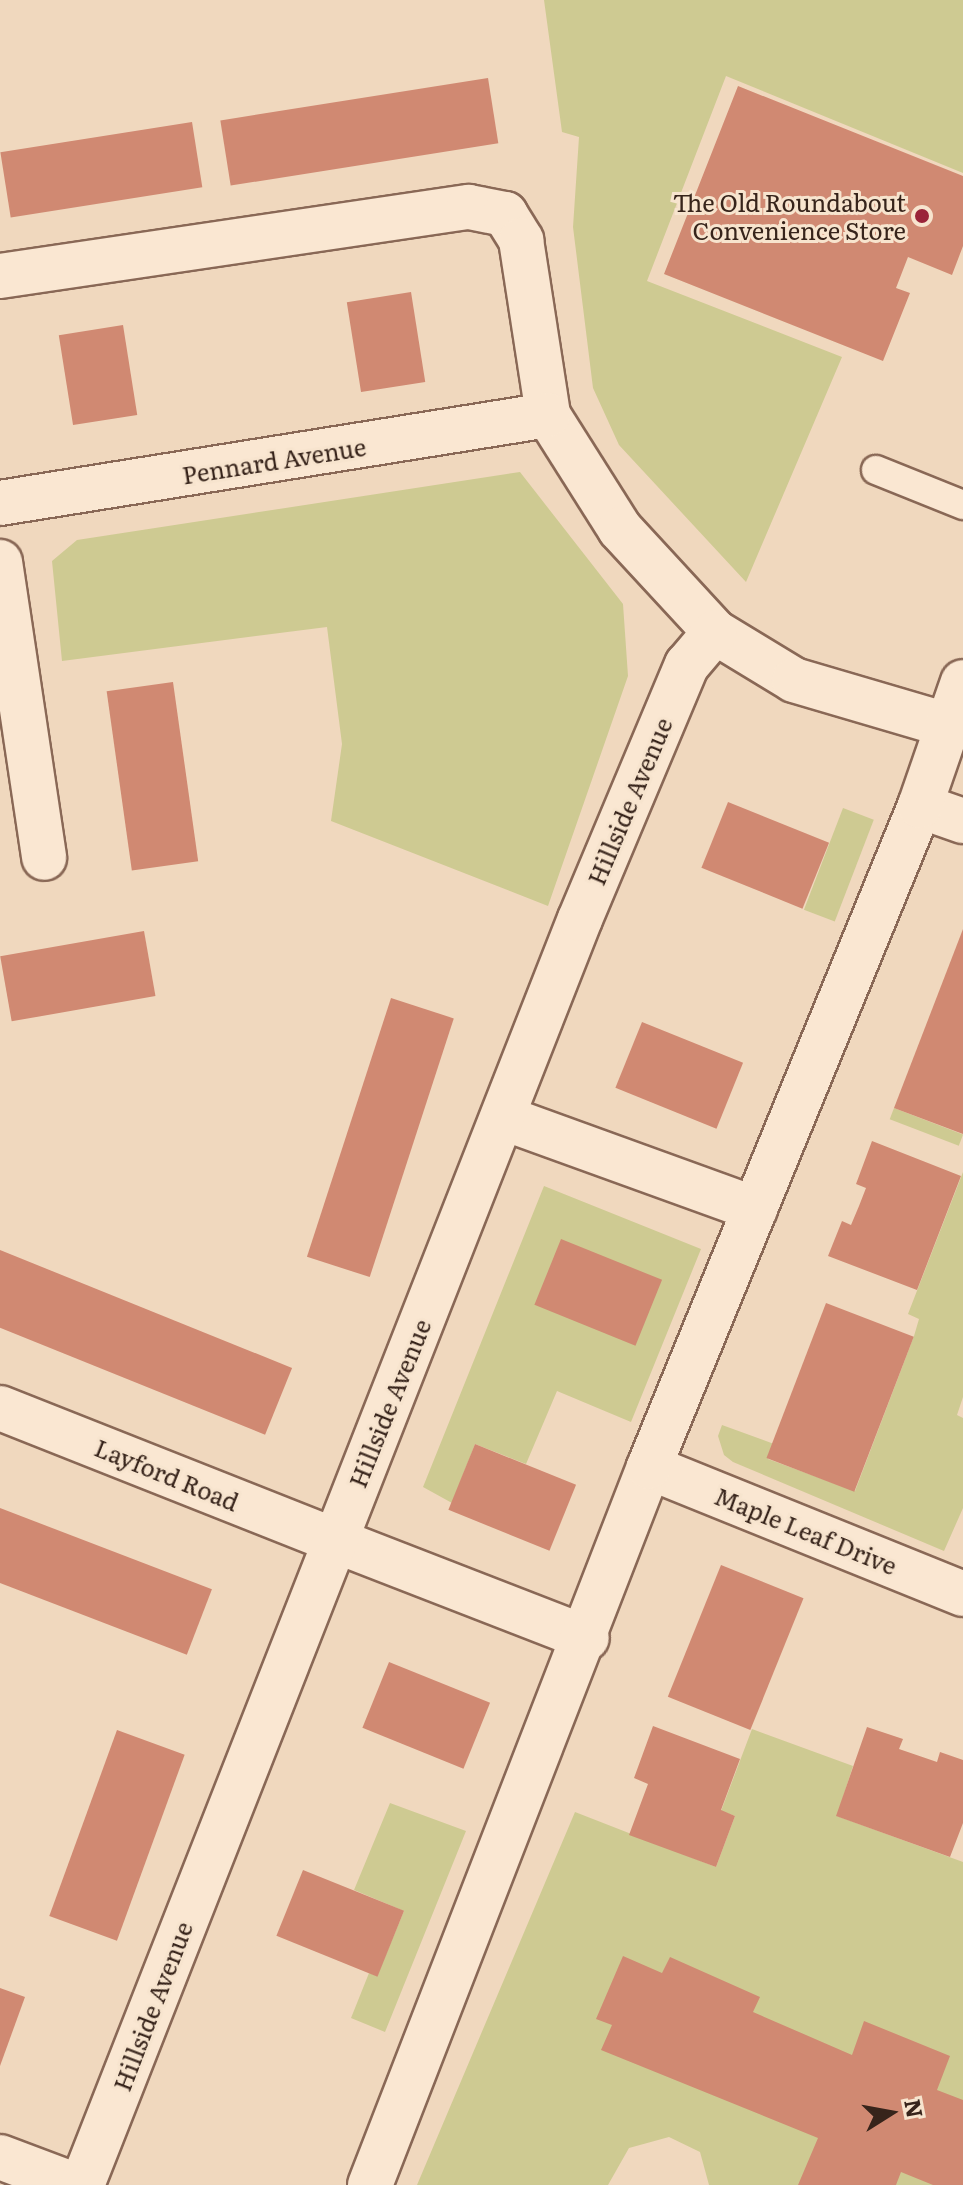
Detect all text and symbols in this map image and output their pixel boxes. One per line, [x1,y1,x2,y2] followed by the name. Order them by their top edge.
[673,188,906,244] place label: The Old Roundabout Convenience Store
[913,207,931,225] marker: The Old Roundabout Convenience Store
[180,431,368,489] street label: Pennard Avenue
[581,713,677,889] street label: Hillside Avenue
[342,1315,436,1491] street label: Hillside Avenue
[91,1432,243,1516] street label: Layford Road
[711,1480,901,1580] street label: Maple Leaf Drive
[106,1917,198,2095] street label: Hillside Avenue
[851,2073,931,2153] north arrow
[897,2096,933,2121] text: N

